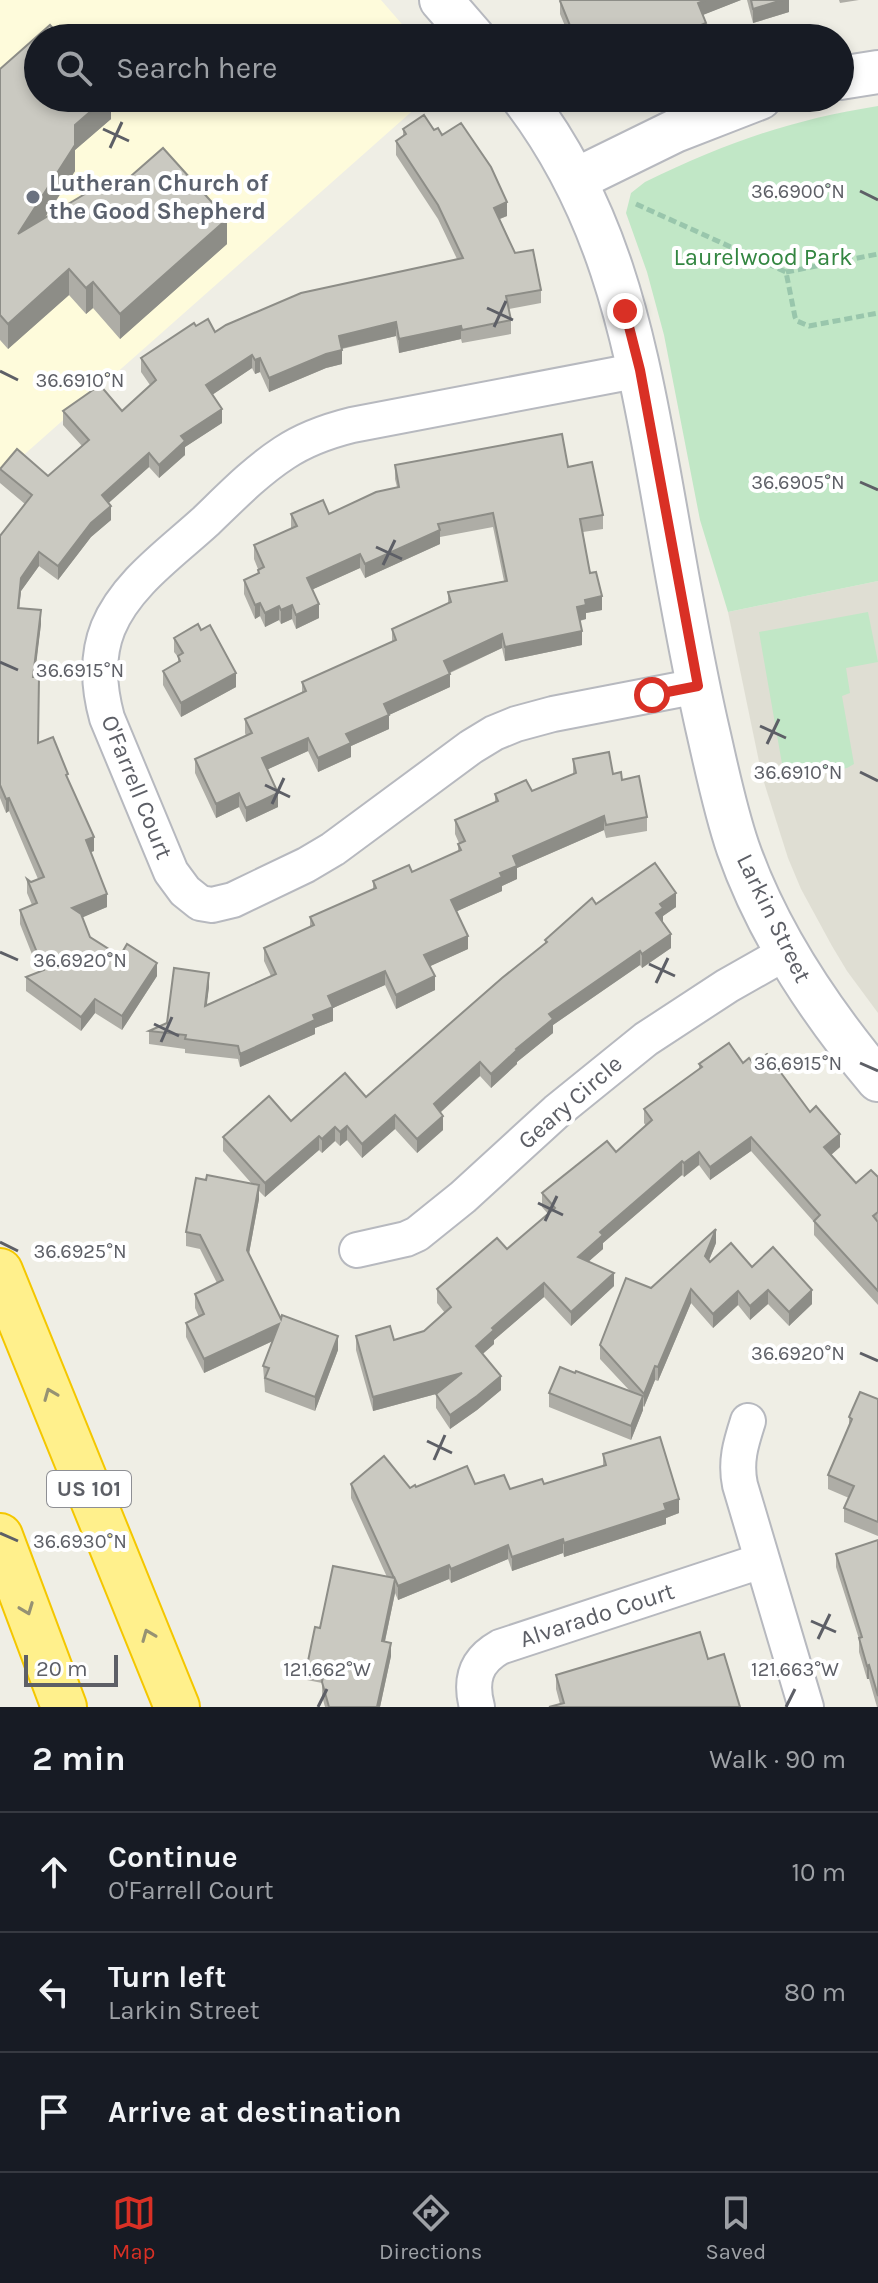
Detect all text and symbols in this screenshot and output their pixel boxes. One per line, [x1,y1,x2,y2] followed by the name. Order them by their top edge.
[24,24,854,112] search box
[52,46,96,90] icon: search
[116,50,277,86] text: Search here
[49,169,268,225] place label: Lutheran Church of the Good Shepherd
[751,180,845,203] text: 36.6900°N
[24,188,42,206] marker: Lutheran Church of the Good Shepherd
[674,243,852,271] park label: Laurelwood Park
[607,293,643,329] route end
[36,369,124,392] text: 36.6910°N
[751,471,845,494] text: 36.6905°N
[36,659,124,682] text: 36.6915°N
[634,677,670,713] route start
[95,711,179,863] street label: O'Farrell Court
[754,761,842,784] text: 36.6910°N
[731,849,817,987] street label: Larkin Street
[33,949,127,972] text: 36.6920°N
[512,1049,628,1155] street label: Geary Circle
[754,1052,842,1075] text: 36.6915°N
[33,1240,127,1263] text: 36.6925°N
[751,1342,845,1365] text: 36.6920°N
[43,1388,60,1402] one-way arrow
[47,1471,131,1507] road number: US 101
[33,1530,127,1553] text: 36.6930°N
[516,1577,678,1653] street label: Alvarado Court
[18,1601,34,1615] one-way arrow
[141,1628,158,1642] one-way arrow
[24,1651,118,1687] scale bar
[36,1656,88,1682] text: 20 m
[283,1658,371,1681] text: 121.662°W
[751,1658,839,1681] text: 121.663°W
[32,1739,126,1779] text: 2 min
[709,1744,846,1775] text: Walk · 90 m
[108,1839,238,1875] text: Continue
[32,1850,76,1894] icon: ahead
[791,1857,846,1888] text: 10 m
[108,1875,274,1906] text: O'Farrell Court
[108,1959,226,1995] text: Turn left
[32,1970,76,2014] icon: left
[784,1977,846,2008] text: 80 m
[108,1995,260,2026] text: Larkin Street
[32,2090,76,2134] icon: arrive
[108,2094,402,2130] text: Arrive at destination
[112,2191,156,2265] tab: Map
[379,2191,482,2265] tab: Directions
[706,2191,766,2265] tab: Saved

